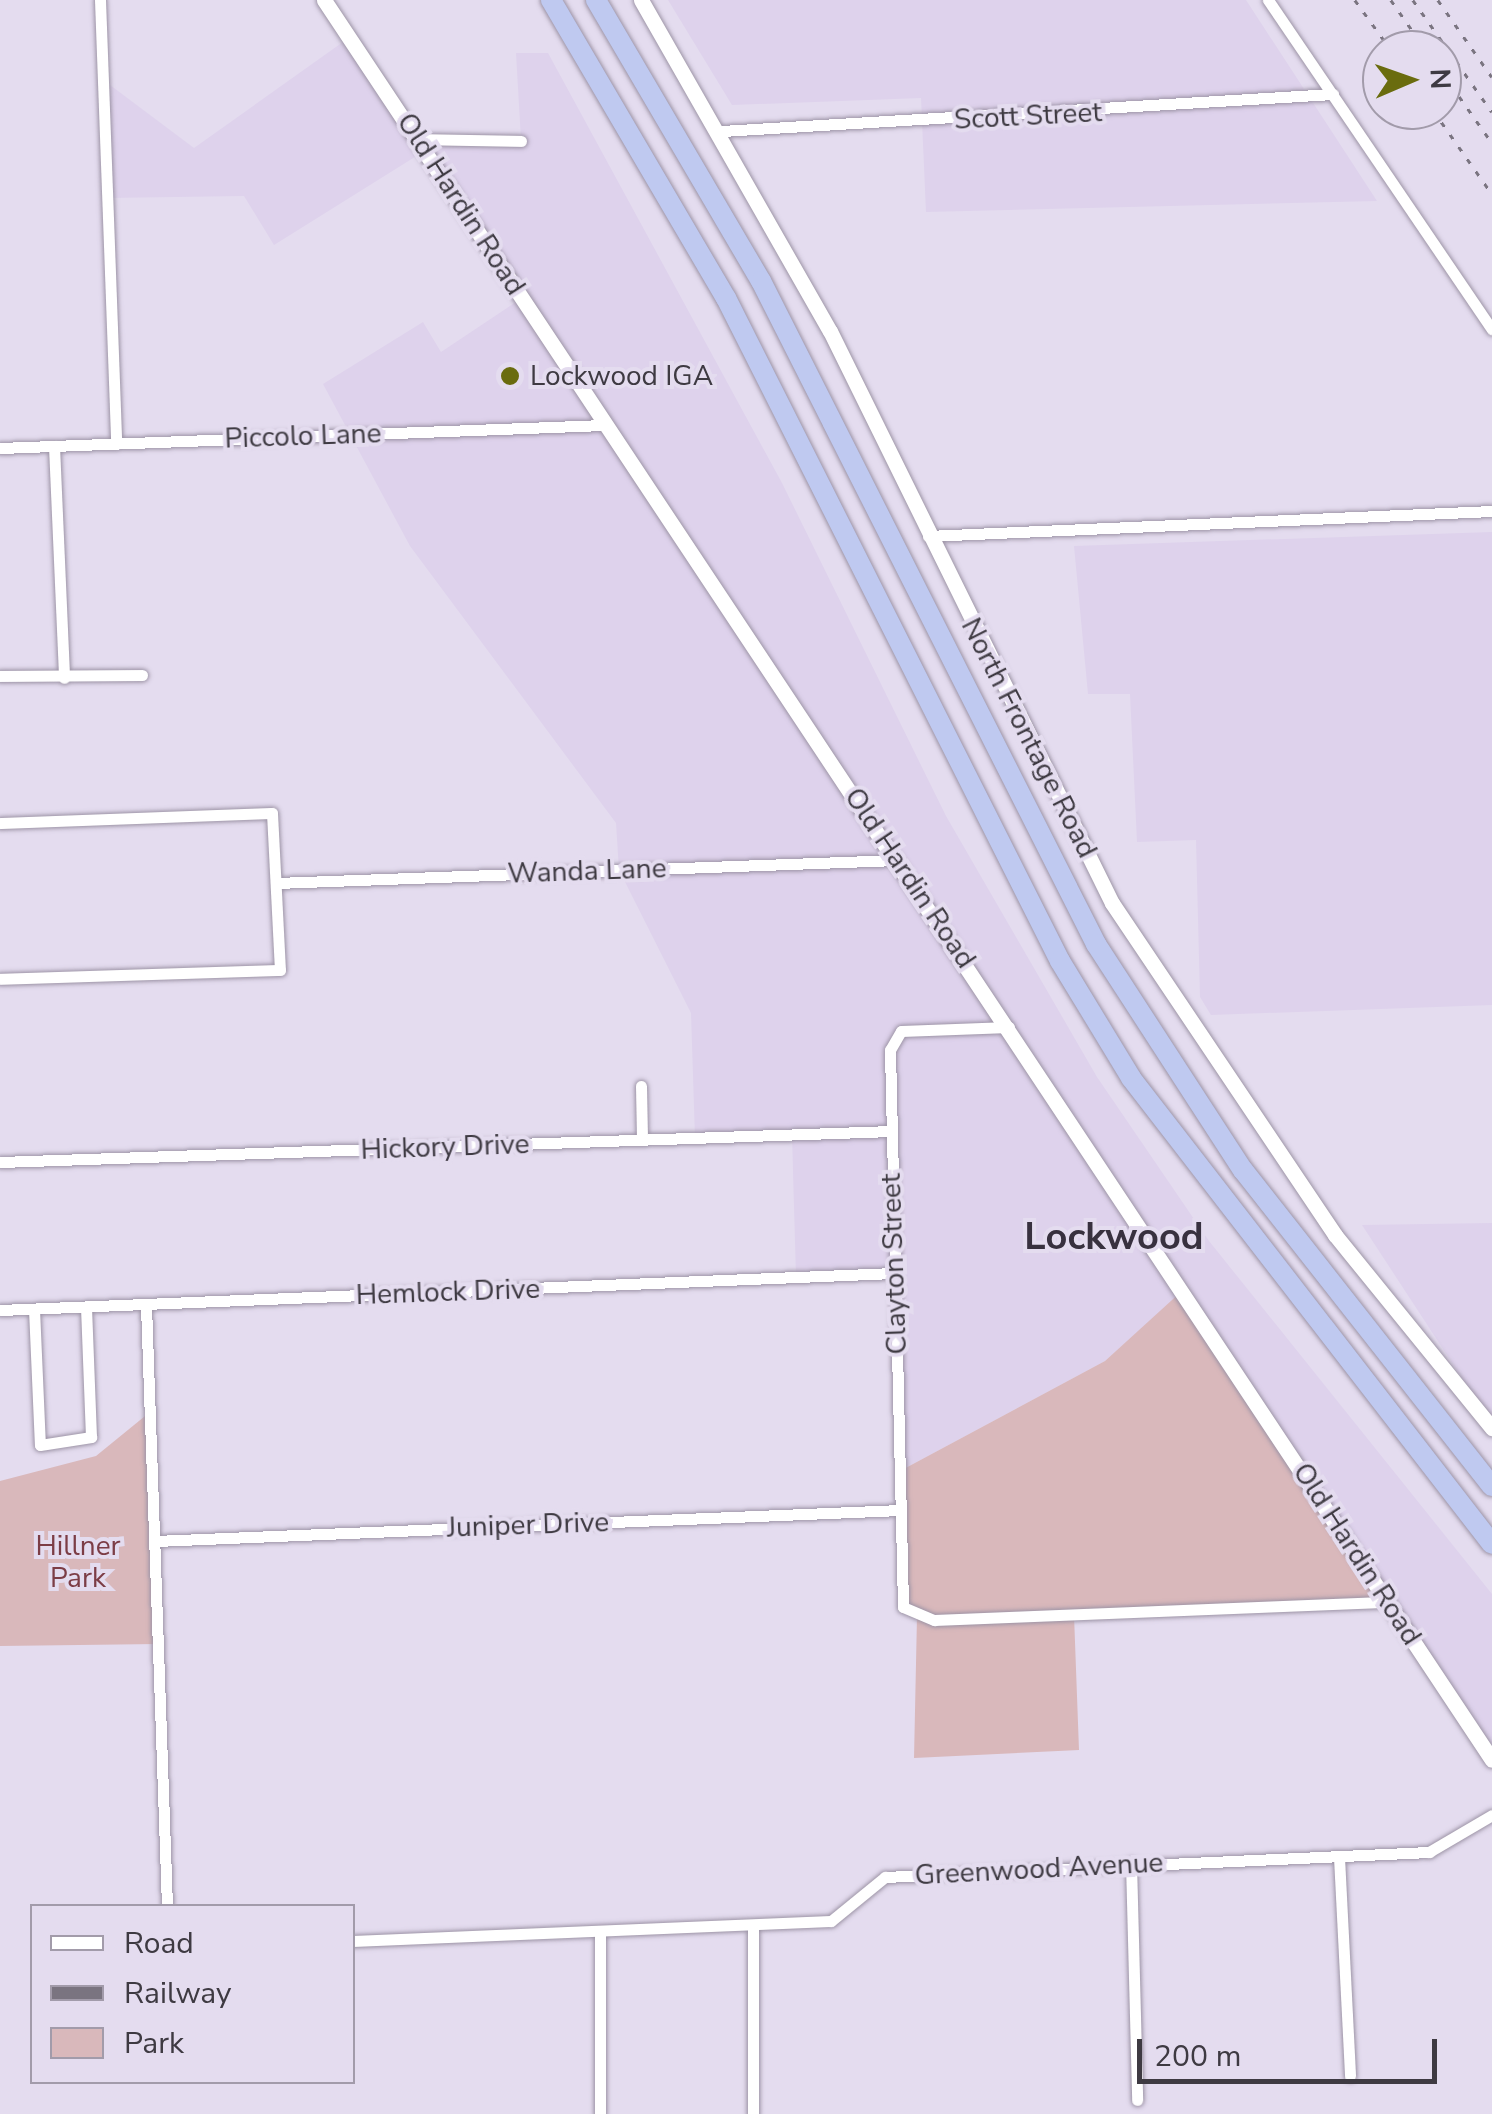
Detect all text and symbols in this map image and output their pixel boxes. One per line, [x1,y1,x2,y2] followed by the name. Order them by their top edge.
[1362,30,1462,130] north arrow
[1421,68,1459,90] text: N
[953,95,1103,137] street label: Scott Street
[390,107,532,301] street label: Old Hardin Road
[530,359,713,393] place label: Lockwood IGA
[499,365,521,387] marker: Lockwood IGA
[224,416,382,456] street label: Piccolo Lane
[954,612,1104,864] street label: North Frontage Road
[837,781,983,975] street label: Old Hardin Road
[507,851,667,891] street label: Wanda Lane
[360,1127,530,1167] street label: Hickory Drive
[874,1173,914,1355] street label: Clayton Street
[1024,1214,1204,1260] district label: Lockwood
[355,1272,541,1312] street label: Hemlock Drive
[1286,1457,1428,1651] street label: Old Hardin Road
[446,1505,610,1545] street label: Juniper Drive
[35,1529,121,1595] park label: Hillner Park
[914,1846,1164,1892] street label: Greenwood Avenue
[30,1904,355,2084] legend
[124,1923,194,1964] text: Road
[124,1973,232,2014] text: Railway
[1142,2019,1442,2081] scale bar
[124,2023,184,2064] text: Park
[1154,2036,1241,2077] text: 200 m

